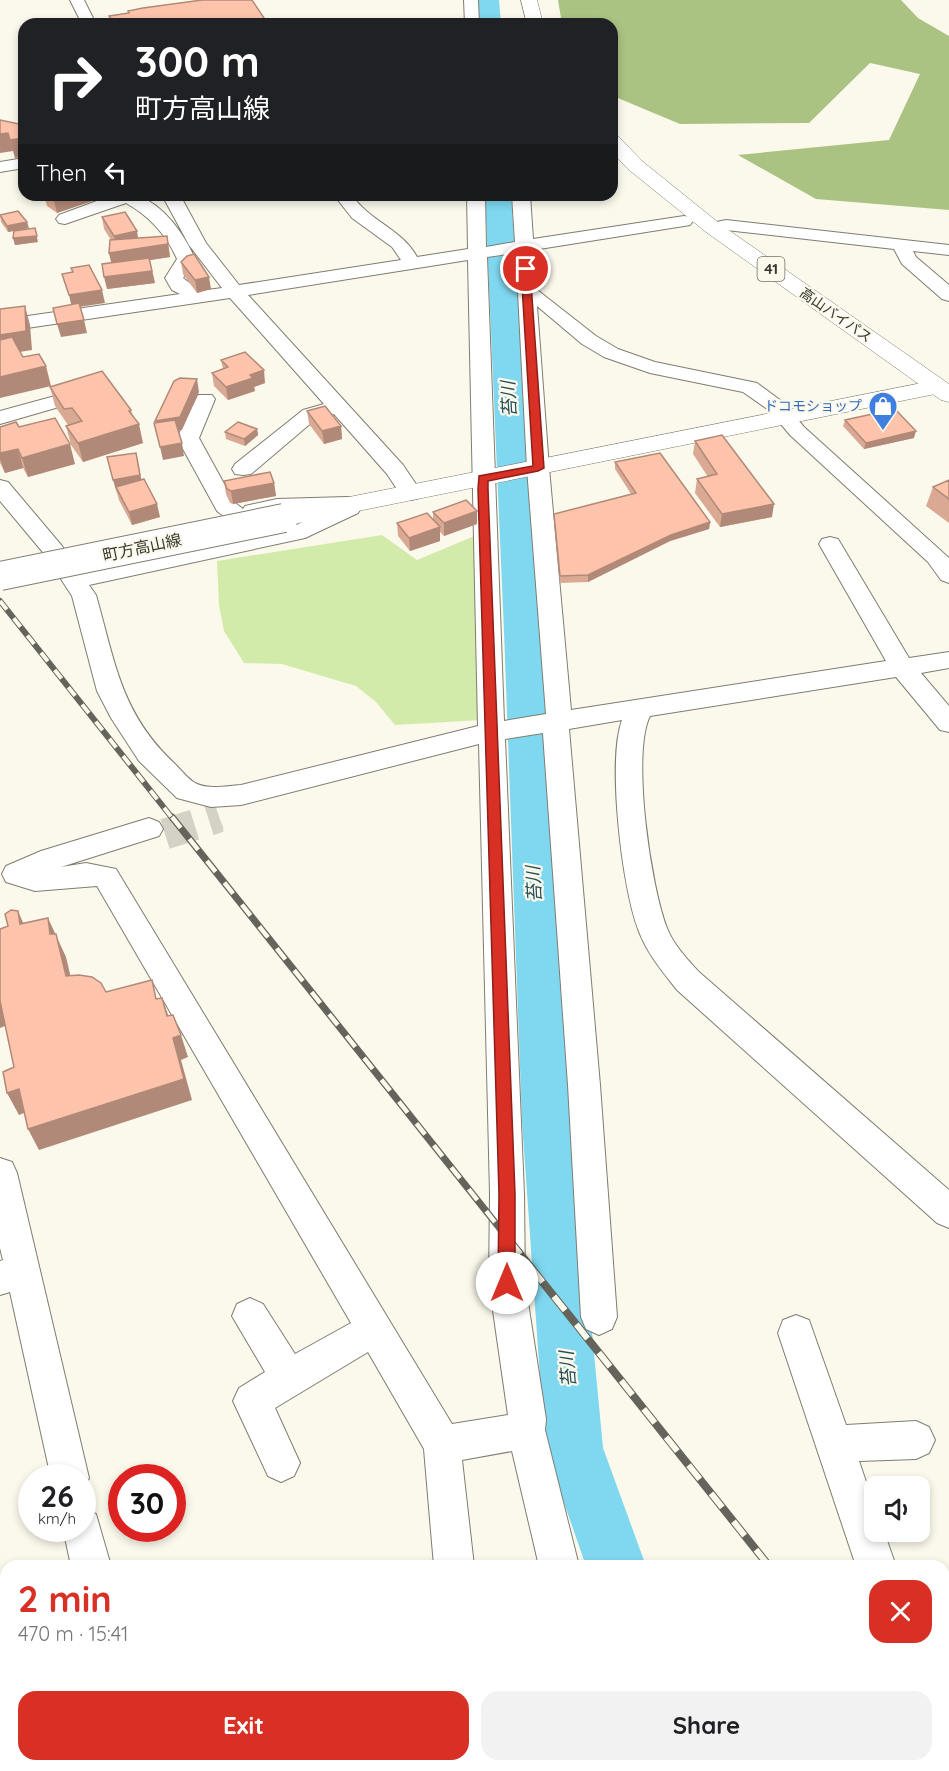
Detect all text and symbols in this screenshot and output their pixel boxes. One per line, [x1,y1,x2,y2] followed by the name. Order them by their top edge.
[135,35,260,88] text: 300 m
[36,42,114,120] icon: right
[135,91,270,125] text: 町方高山線
[99,156,132,189] icon: left
[36,159,87,187] text: Then
[500,243,551,294] pin
[509,252,542,285] icon: arrive
[758,257,784,281] road number: 41
[797,284,875,346] street label: 高山バイパス
[496,378,521,418] water label: 苔川
[867,390,899,432] shop icon: ドコモショップ
[764,397,862,415] place label: ドコモショップ
[101,529,183,565] street label: 町方高山線
[521,863,546,903] water label: 苔川
[475,1251,539,1315] position arrow
[554,1348,581,1388] water label: 苔川
[108,1464,186,1542] speed limit sign: 30
[864,1476,930,1542] map controls
[864,1476,930,1542] button: sound
[40,1477,74,1515] text: 26
[38,1509,76,1528] text: km/h
[18,1576,112,1621] text: 2 min
[869,1580,932,1643] button: close
[18,1621,128,1646] text: 470 m · 15:41
[18,1691,469,1760] button: Exit
[481,1691,932,1760] button: Share

